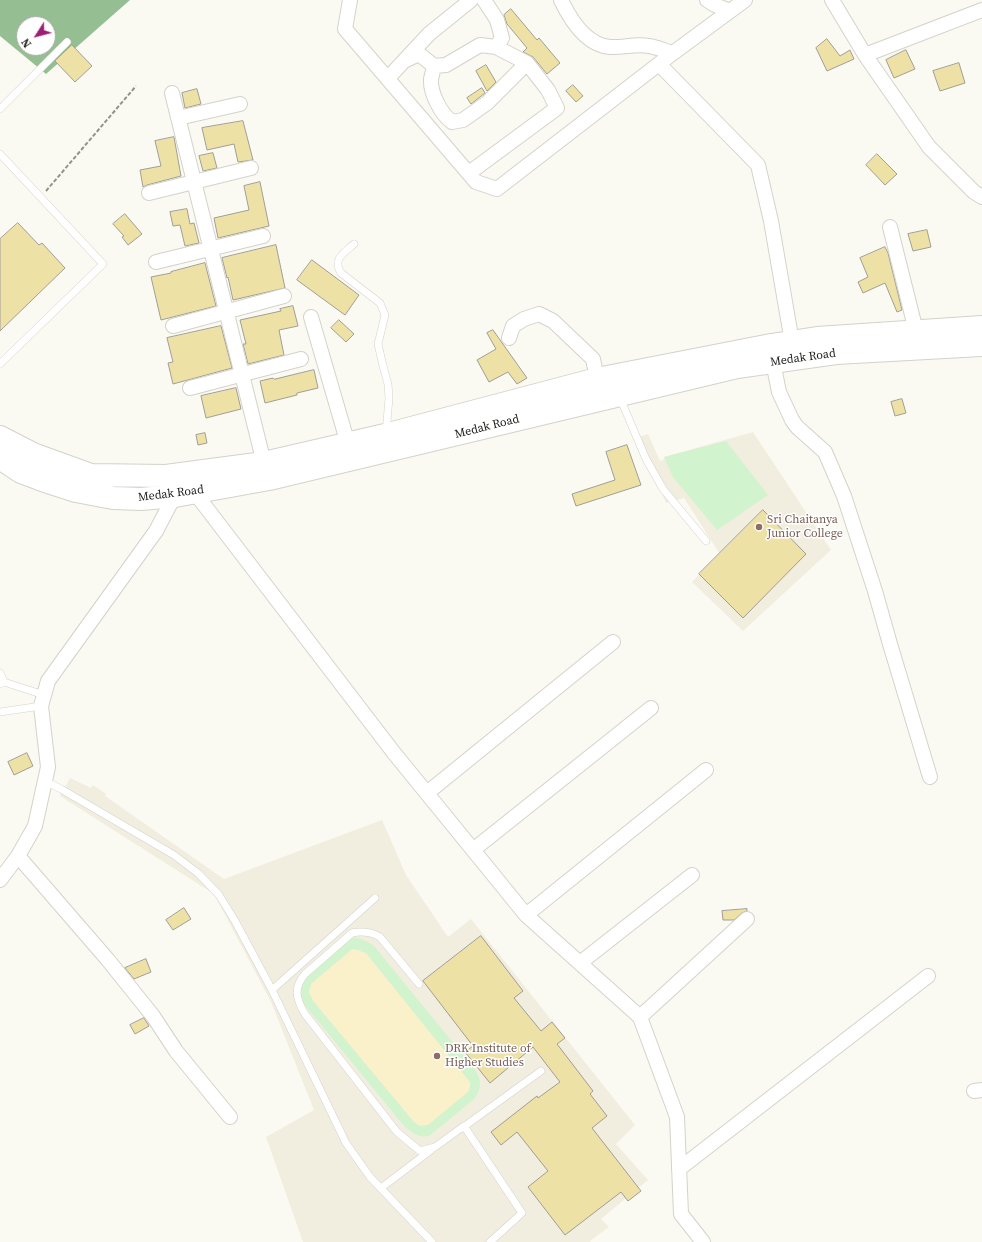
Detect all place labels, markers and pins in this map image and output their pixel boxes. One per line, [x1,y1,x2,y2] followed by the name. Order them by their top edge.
[767,513,843,541] place label: Sri Chaitanya Junior College
[754,522,764,532] marker: Sri Chaitanya Junior College
[445,1042,531,1070] place label: DRK Institute of Higher Studies
[432,1051,442,1061] marker: DRK Institute of Higher Studies

